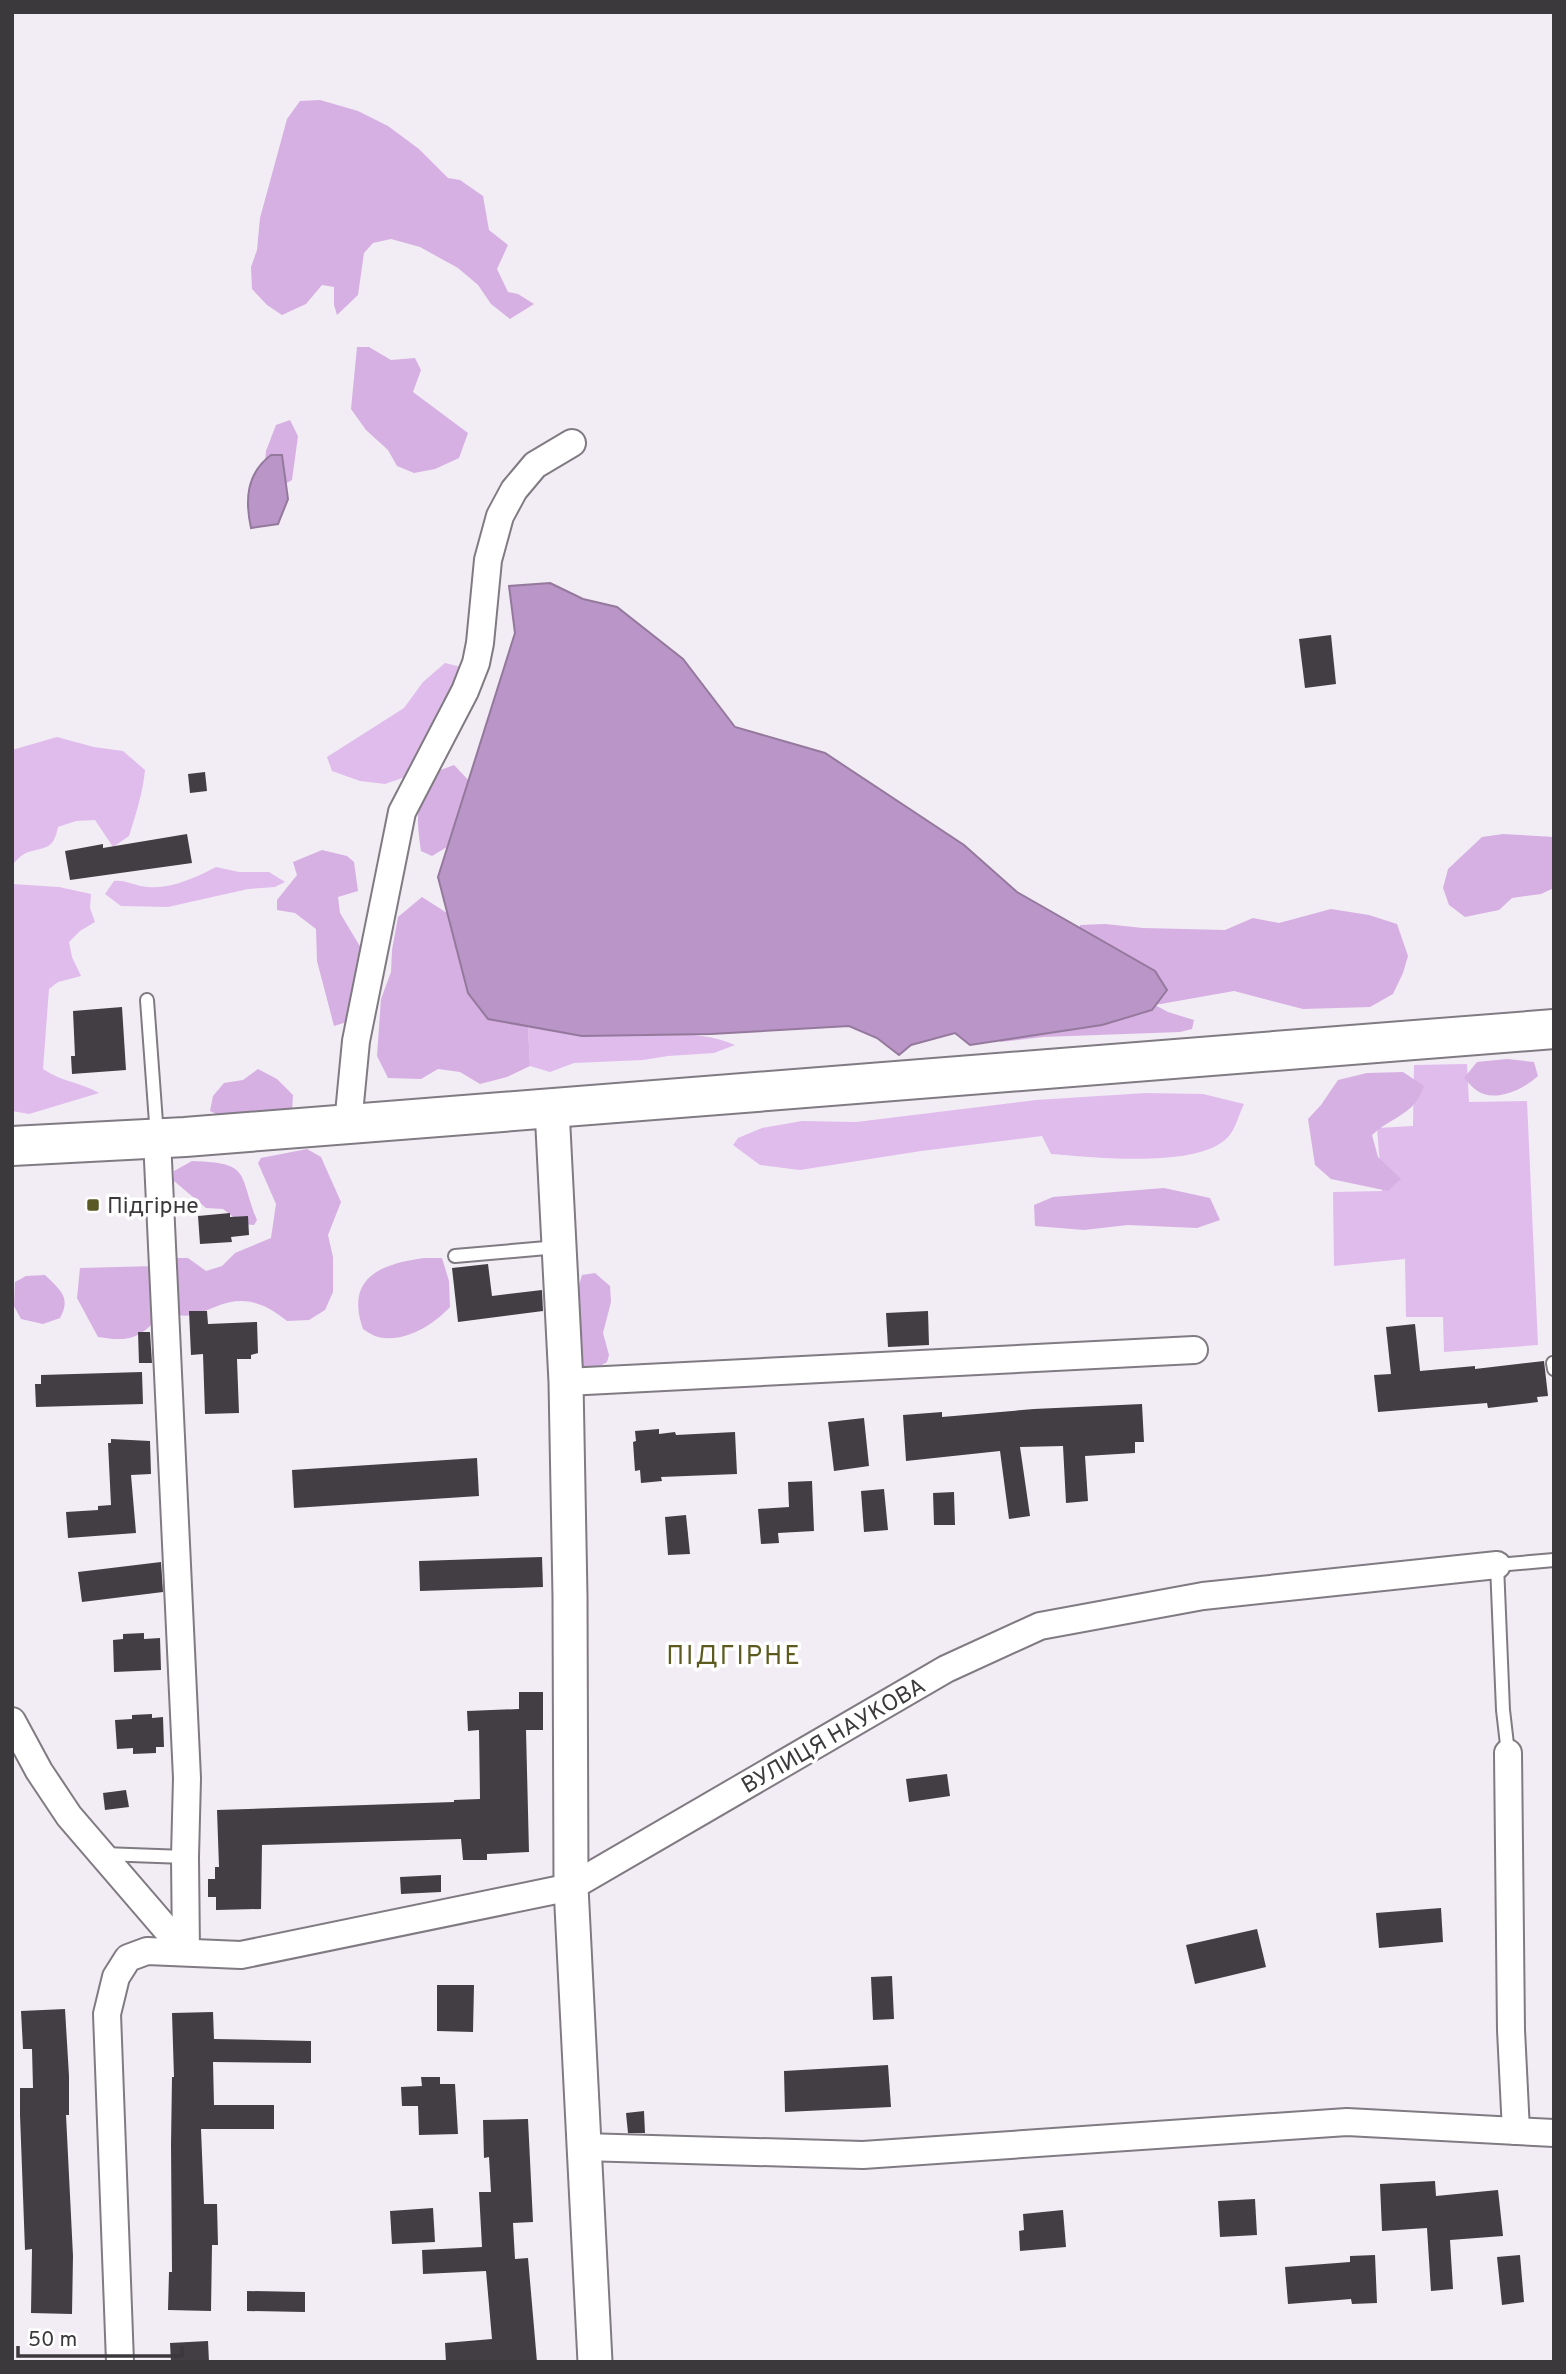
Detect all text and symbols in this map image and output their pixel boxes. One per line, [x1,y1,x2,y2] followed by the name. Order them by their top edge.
[107,1193,199,1222] place label: Підгірне
[85,1197,101,1213] marker: Підгірне
[666,1641,802,1674] district label: ПІДГІРНЕ
[737,1673,931,1802] street label: ВУЛИЦЯ НАУКОВА
[18,2314,182,2358] scale bar
[28,2327,77,2354] text: 50 m

